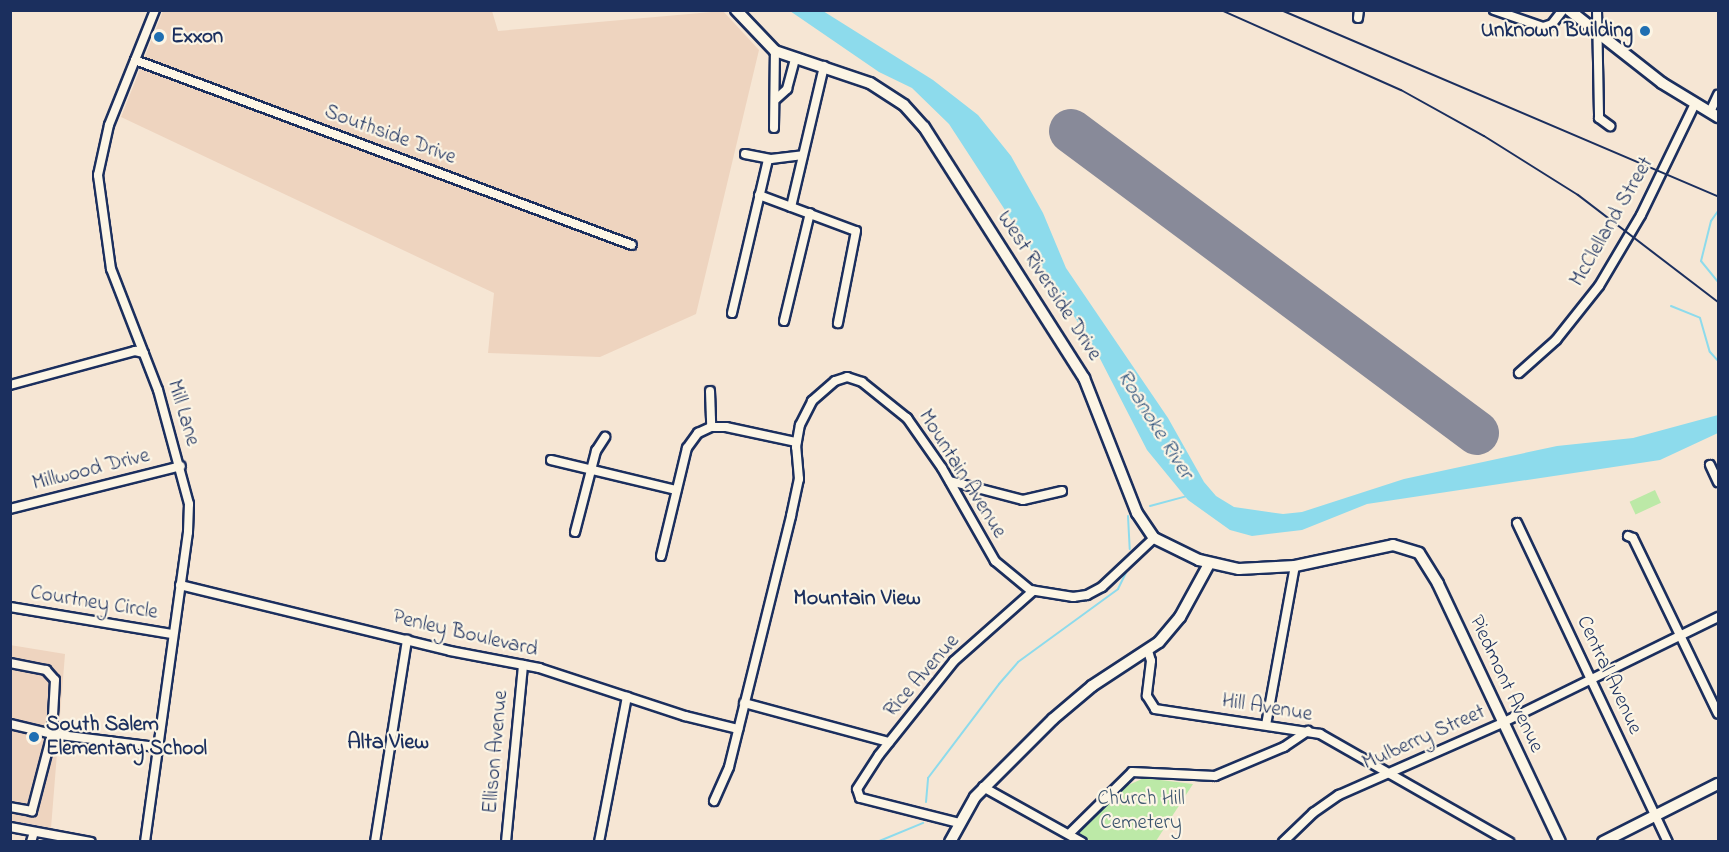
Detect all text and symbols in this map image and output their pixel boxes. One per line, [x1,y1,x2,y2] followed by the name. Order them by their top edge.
[1481,18,1633,44] place label: Unknown Building
[171,24,223,50] place label: Exxon
[1638,24,1652,38] marker: Unknown Building
[152,30,166,44] marker: Exxon
[321,100,459,170] street label: Southside Drive
[1565,153,1659,291] street label: McClelland Street
[991,206,1107,366] street label: West Riverside Drive
[1110,365,1198,485] water label: Roanoke River
[161,377,205,449] street label: Mill Lane
[912,405,1012,543] street label: Mountain Avenue
[30,443,152,497] street label: Millwood Drive
[28,580,160,626] street label: Courtney Circle
[793,587,921,613] district label: Mountain View
[390,605,540,663] street label: Penley Boulevard
[1463,611,1549,757] street label: Piedmont Avenue
[1571,612,1647,738] street label: Central Avenue
[879,629,965,723] street label: Rice Avenue
[1220,688,1314,728] street label: Hill Avenue
[478,689,514,815] street label: Ellison Avenue
[1359,700,1489,776] street label: Mulberry Street
[46,712,207,762] place label: South Salem Elementary School
[27,730,41,744] marker: South Salem Elementary School
[347,731,429,757] district label: Alta View
[1097,786,1185,836] park label: Church Hill Cemetery

